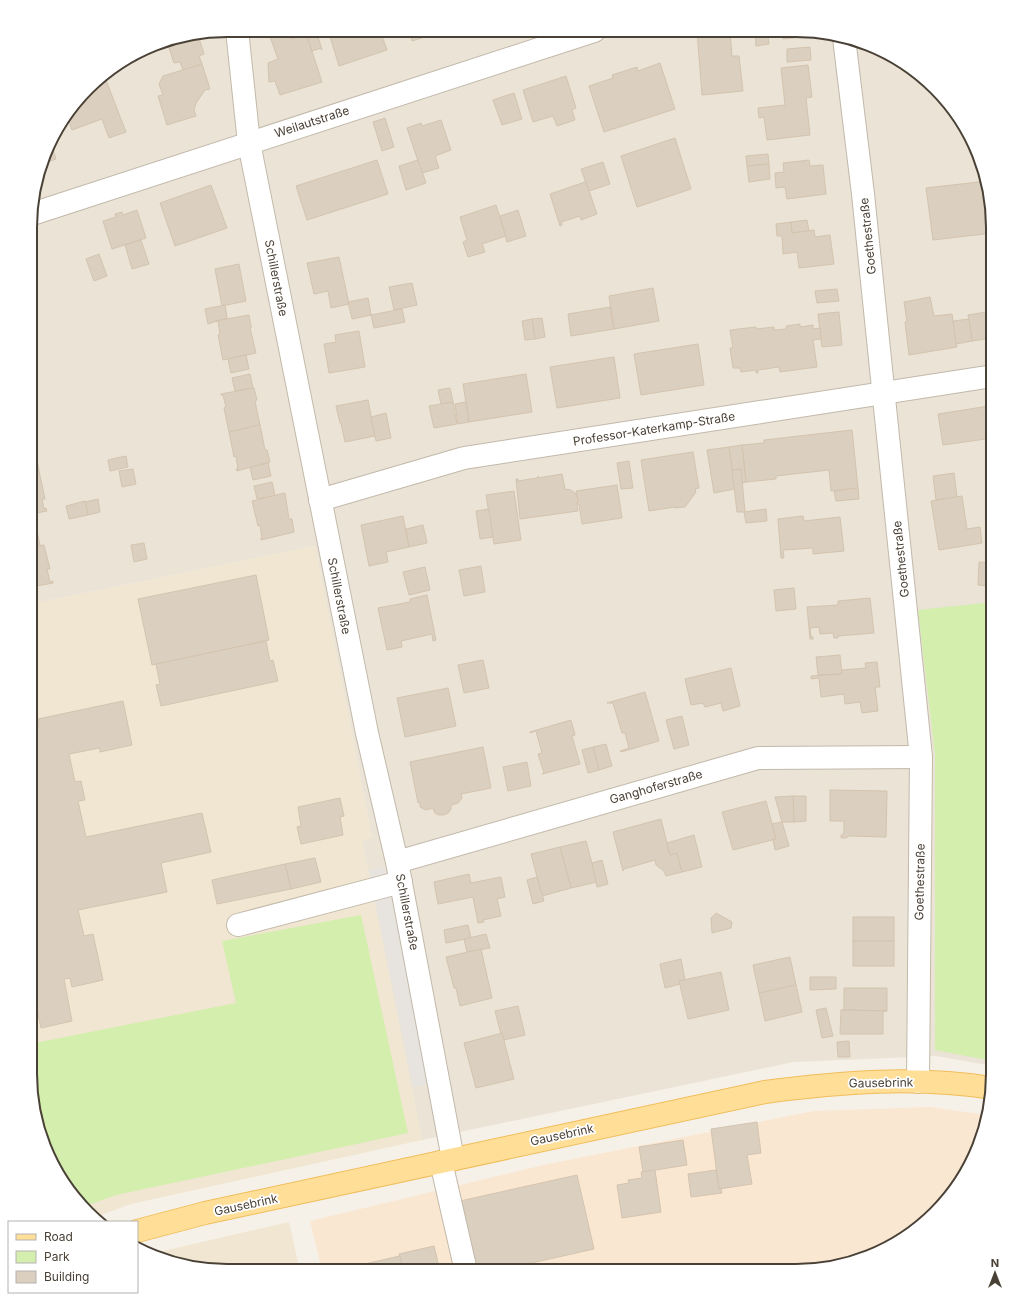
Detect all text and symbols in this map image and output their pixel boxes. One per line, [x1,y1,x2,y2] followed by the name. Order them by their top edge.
[273,102,351,141] street label: Weilautstraße
[856,197,879,275] street label: Goethestraße
[262,238,291,318] street label: Schillerstraße
[572,408,736,449] street label: Professor-Katerkamp-Straße
[889,520,912,598] street label: Goethestraße
[325,556,354,636] street label: Schillerstraße
[608,766,704,807] street label: Ganghoferstraße
[911,843,928,921] street label: Goethestraße
[393,872,422,952] street label: Schillerstraße
[848,1074,914,1091] street label: Gausebrink
[529,1120,596,1149] street label: Gausebrink
[213,1190,280,1219] street label: Gausebrink
[8,1221,138,1293] legend
[44,1229,73,1244] text: Road
[44,1249,70,1264] text: Park
[975,1253,1015,1293] north arrow
[991,1256,999,1270] text: N
[44,1269,89,1284] text: Building

